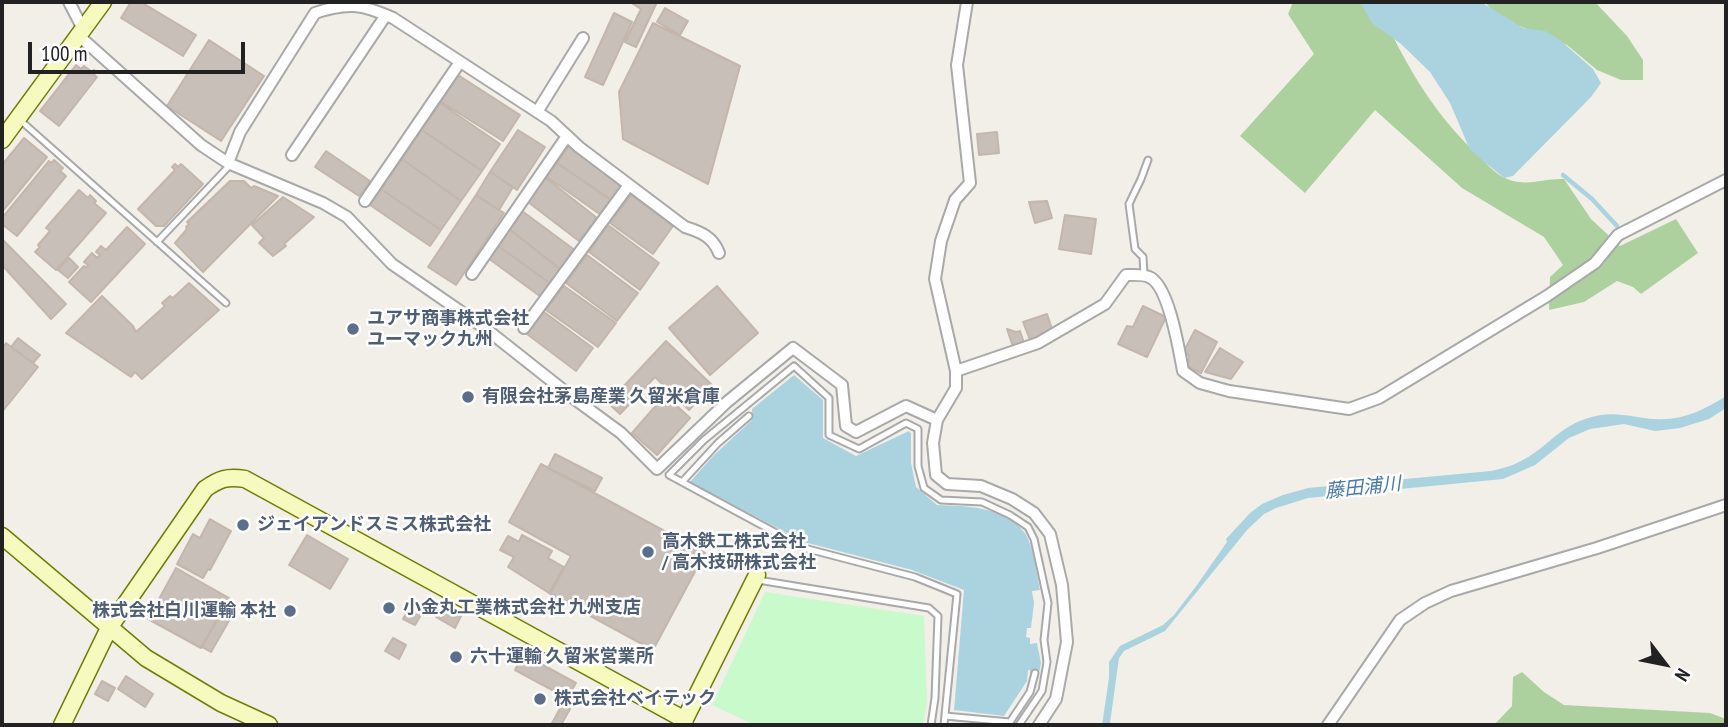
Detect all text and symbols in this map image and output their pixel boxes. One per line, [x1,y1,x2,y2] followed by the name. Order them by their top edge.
[32,28,248,72] scale bar
[41,40,87,67] text: 100 m
[367,308,529,350] place label: ユアサ商事株式会社 ユーマック九州
[345,321,361,337] marker: ユアサ商事株式会社 ユーマック九州
[482,386,720,408] place label: 有限会社茅島産業 久留米倉庫
[460,389,476,405] marker: 有限会社茅島産業 久留米倉庫
[1324,473,1402,503] water label: 藤田浦川
[257,514,491,536] place label: ジェイアンドスミス株式会社
[235,517,251,533] marker: ジェイアンドスミス株式会社
[662,531,816,574] place label: 高木鉄工株式会社 / 高木技研株式会社
[640,544,656,560] marker: 高木鉄工株式会社 / 高木技研株式会社
[403,597,641,619] place label: 小金丸工業株式会社 九州支店
[92,600,276,622] place label: 株式会社白川運輸 本社
[381,600,397,616] marker: 小金丸工業株式会社 九州支店
[282,603,298,619] marker: 株式会社白川運輸 本社
[1630,629,1700,699] north arrow
[470,646,654,668] place label: 六十運輸 久留米営業所
[448,649,464,665] marker: 六十運輸 久留米営業所
[1670,664,1696,686] text: N
[554,688,716,710] place label: 株式会社ベイテック
[532,691,548,707] marker: 株式会社ベイテック

